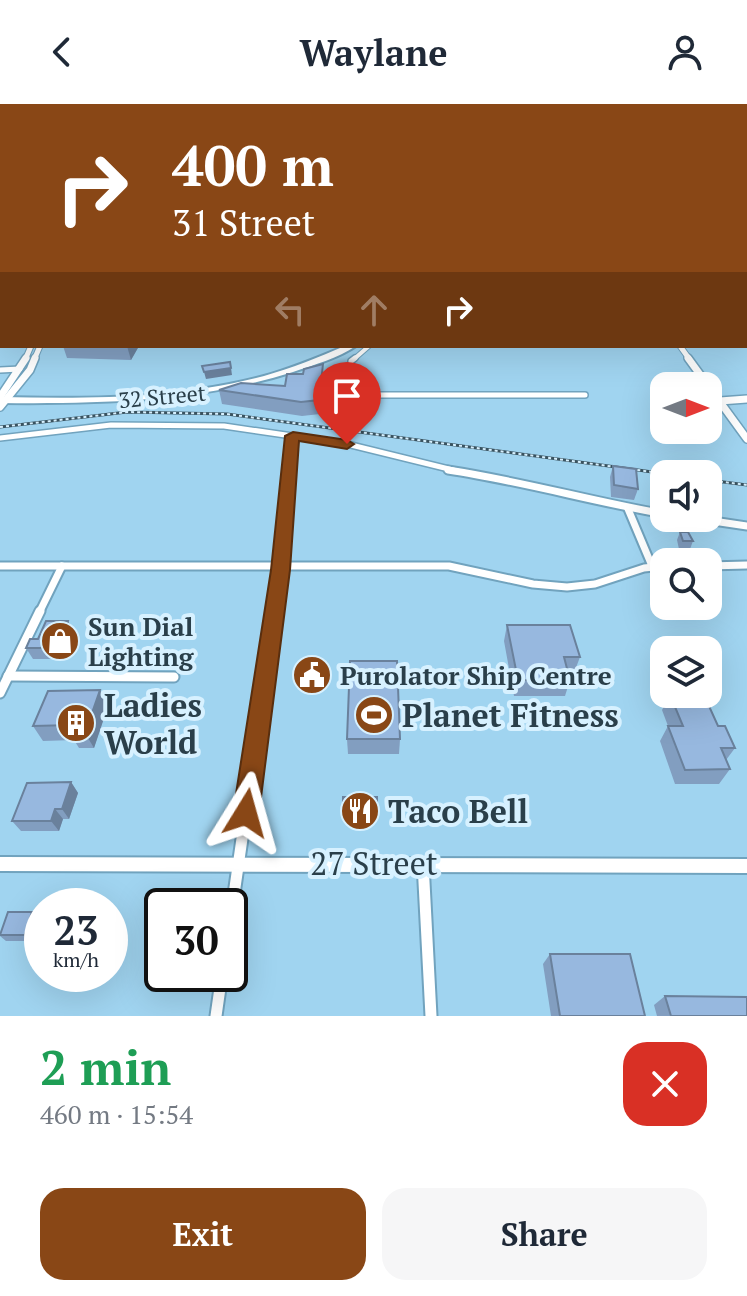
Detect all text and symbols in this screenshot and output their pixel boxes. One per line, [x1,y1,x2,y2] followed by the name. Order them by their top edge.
[299,29,448,76] text: Waylane
[40,30,84,74] icon: back
[663,30,707,74] icon: person
[172,128,334,202] text: 400 m
[40,136,144,240] icon: right
[172,199,315,246] text: 31 Street
[268,288,312,332] icon: left
[352,288,396,332] icon: ahead
[436,288,480,332] icon: right
[313,362,381,444] pin
[650,372,722,444] north arrow
[650,372,722,708] map controls
[325,374,369,418] icon: arrive
[117,378,207,414] street label: 32 Street
[650,460,722,532] button: sound
[650,548,722,620] button: search
[88,609,195,673] place label: Sun Dial Lighting
[39,620,81,662] shop icon: Sun Dial Lighting
[650,636,722,708] button: layers
[291,654,333,696] public building icon: Purolator Ship Centre
[340,658,612,692] place label: Purolator Ship Centre
[104,684,202,763] place label: Ladies World
[353,694,395,736] sports icon: Planet Fitness
[402,694,619,736] place label: Planet Fitness
[55,702,97,744] building icon: Ladies World
[204,771,288,855] position arrow
[339,790,381,832] restaurant icon: Taco Bell
[388,790,528,832] place label: Taco Bell
[310,842,438,884] street label: 27 Street
[144,888,248,992] speed limit sign: 30
[53,903,99,956] text: 23
[53,946,99,973] text: km/h
[40,1035,171,1099] text: 2 min
[623,1042,707,1126] button: close
[40,1097,193,1131] text: 460 m · 15:54
[40,1188,366,1280] button: Exit
[382,1188,707,1280] button: Share

